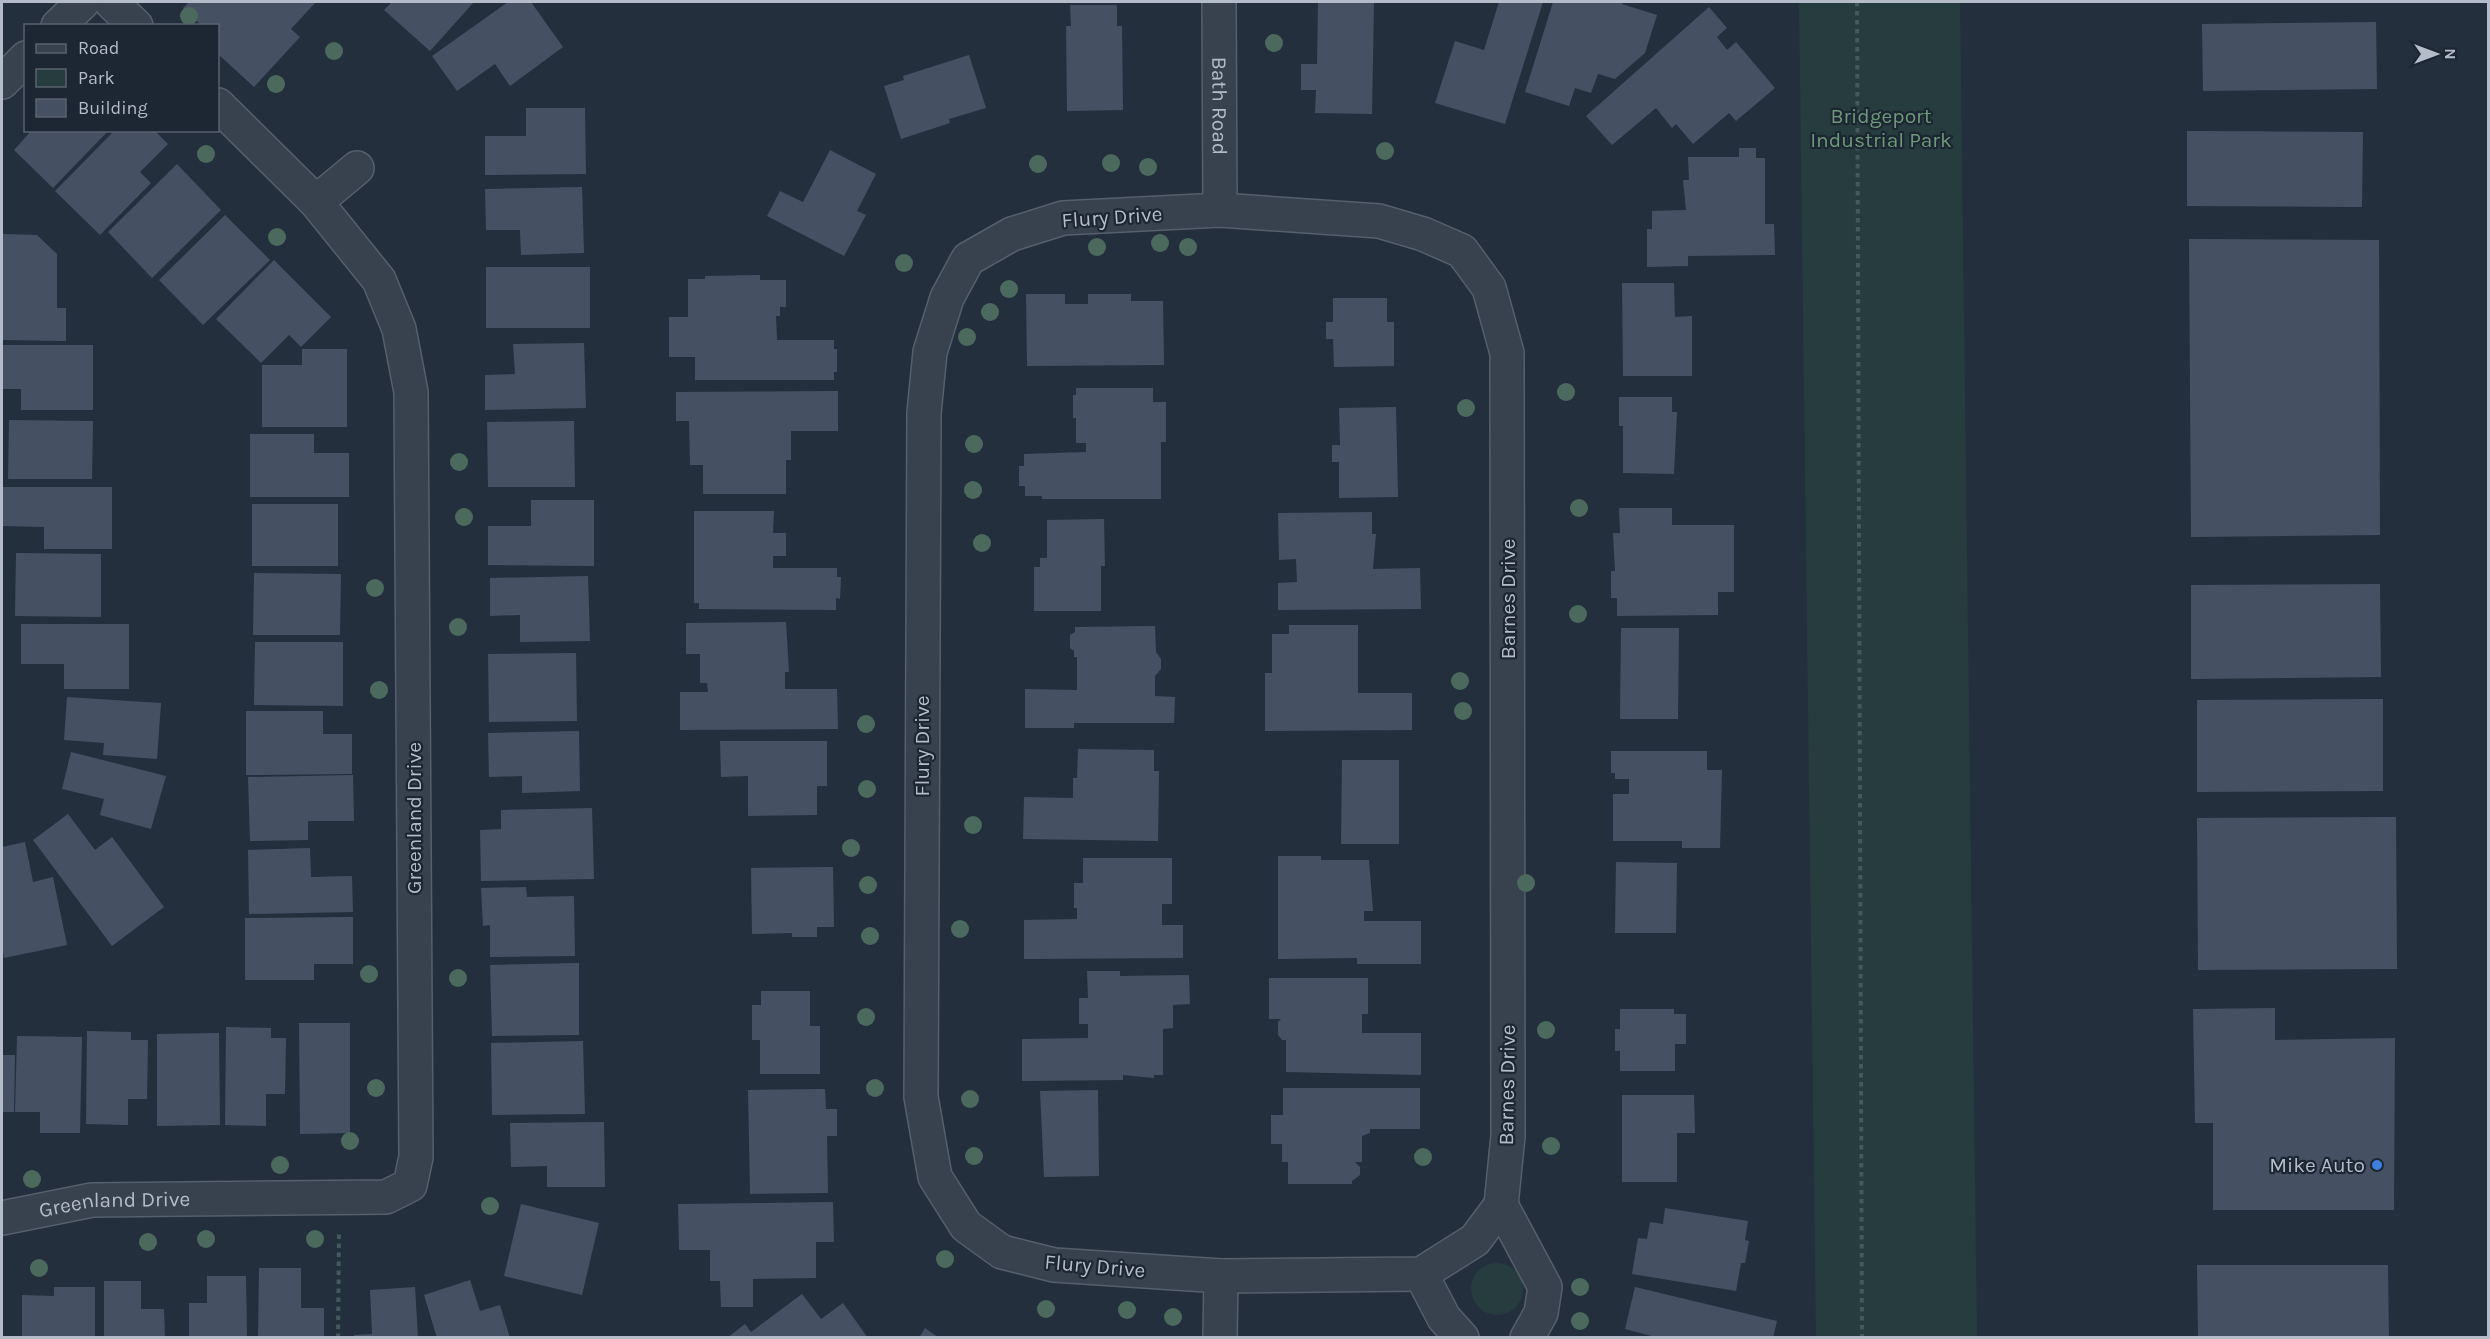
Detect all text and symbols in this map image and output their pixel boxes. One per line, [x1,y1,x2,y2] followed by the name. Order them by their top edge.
[24,24,219,132] legend
[2406,24,2466,84] north arrow
[78,37,119,59] text: Road
[2441,48,2460,60] text: N
[1207,57,1232,155] street label: Bath Road
[78,67,115,89] text: Park
[78,97,148,119] text: Building
[1810,104,1952,152] park label: Bridgeport Industrial Park
[1061,202,1163,232] street label: Flury Drive
[1496,539,1520,659] street label: Barnes Drive
[910,696,934,797] street label: Flury Drive
[402,742,426,894] street label: Greenland Drive
[1494,1024,1520,1146] street label: Barnes Drive
[2269,1153,2365,1177] place label: Mike Auto
[2370,1158,2384,1172] marker: Mike Auto
[37,1187,190,1222] street label: Greenland Drive
[1044,1250,1146,1282] street label: Flury Drive

